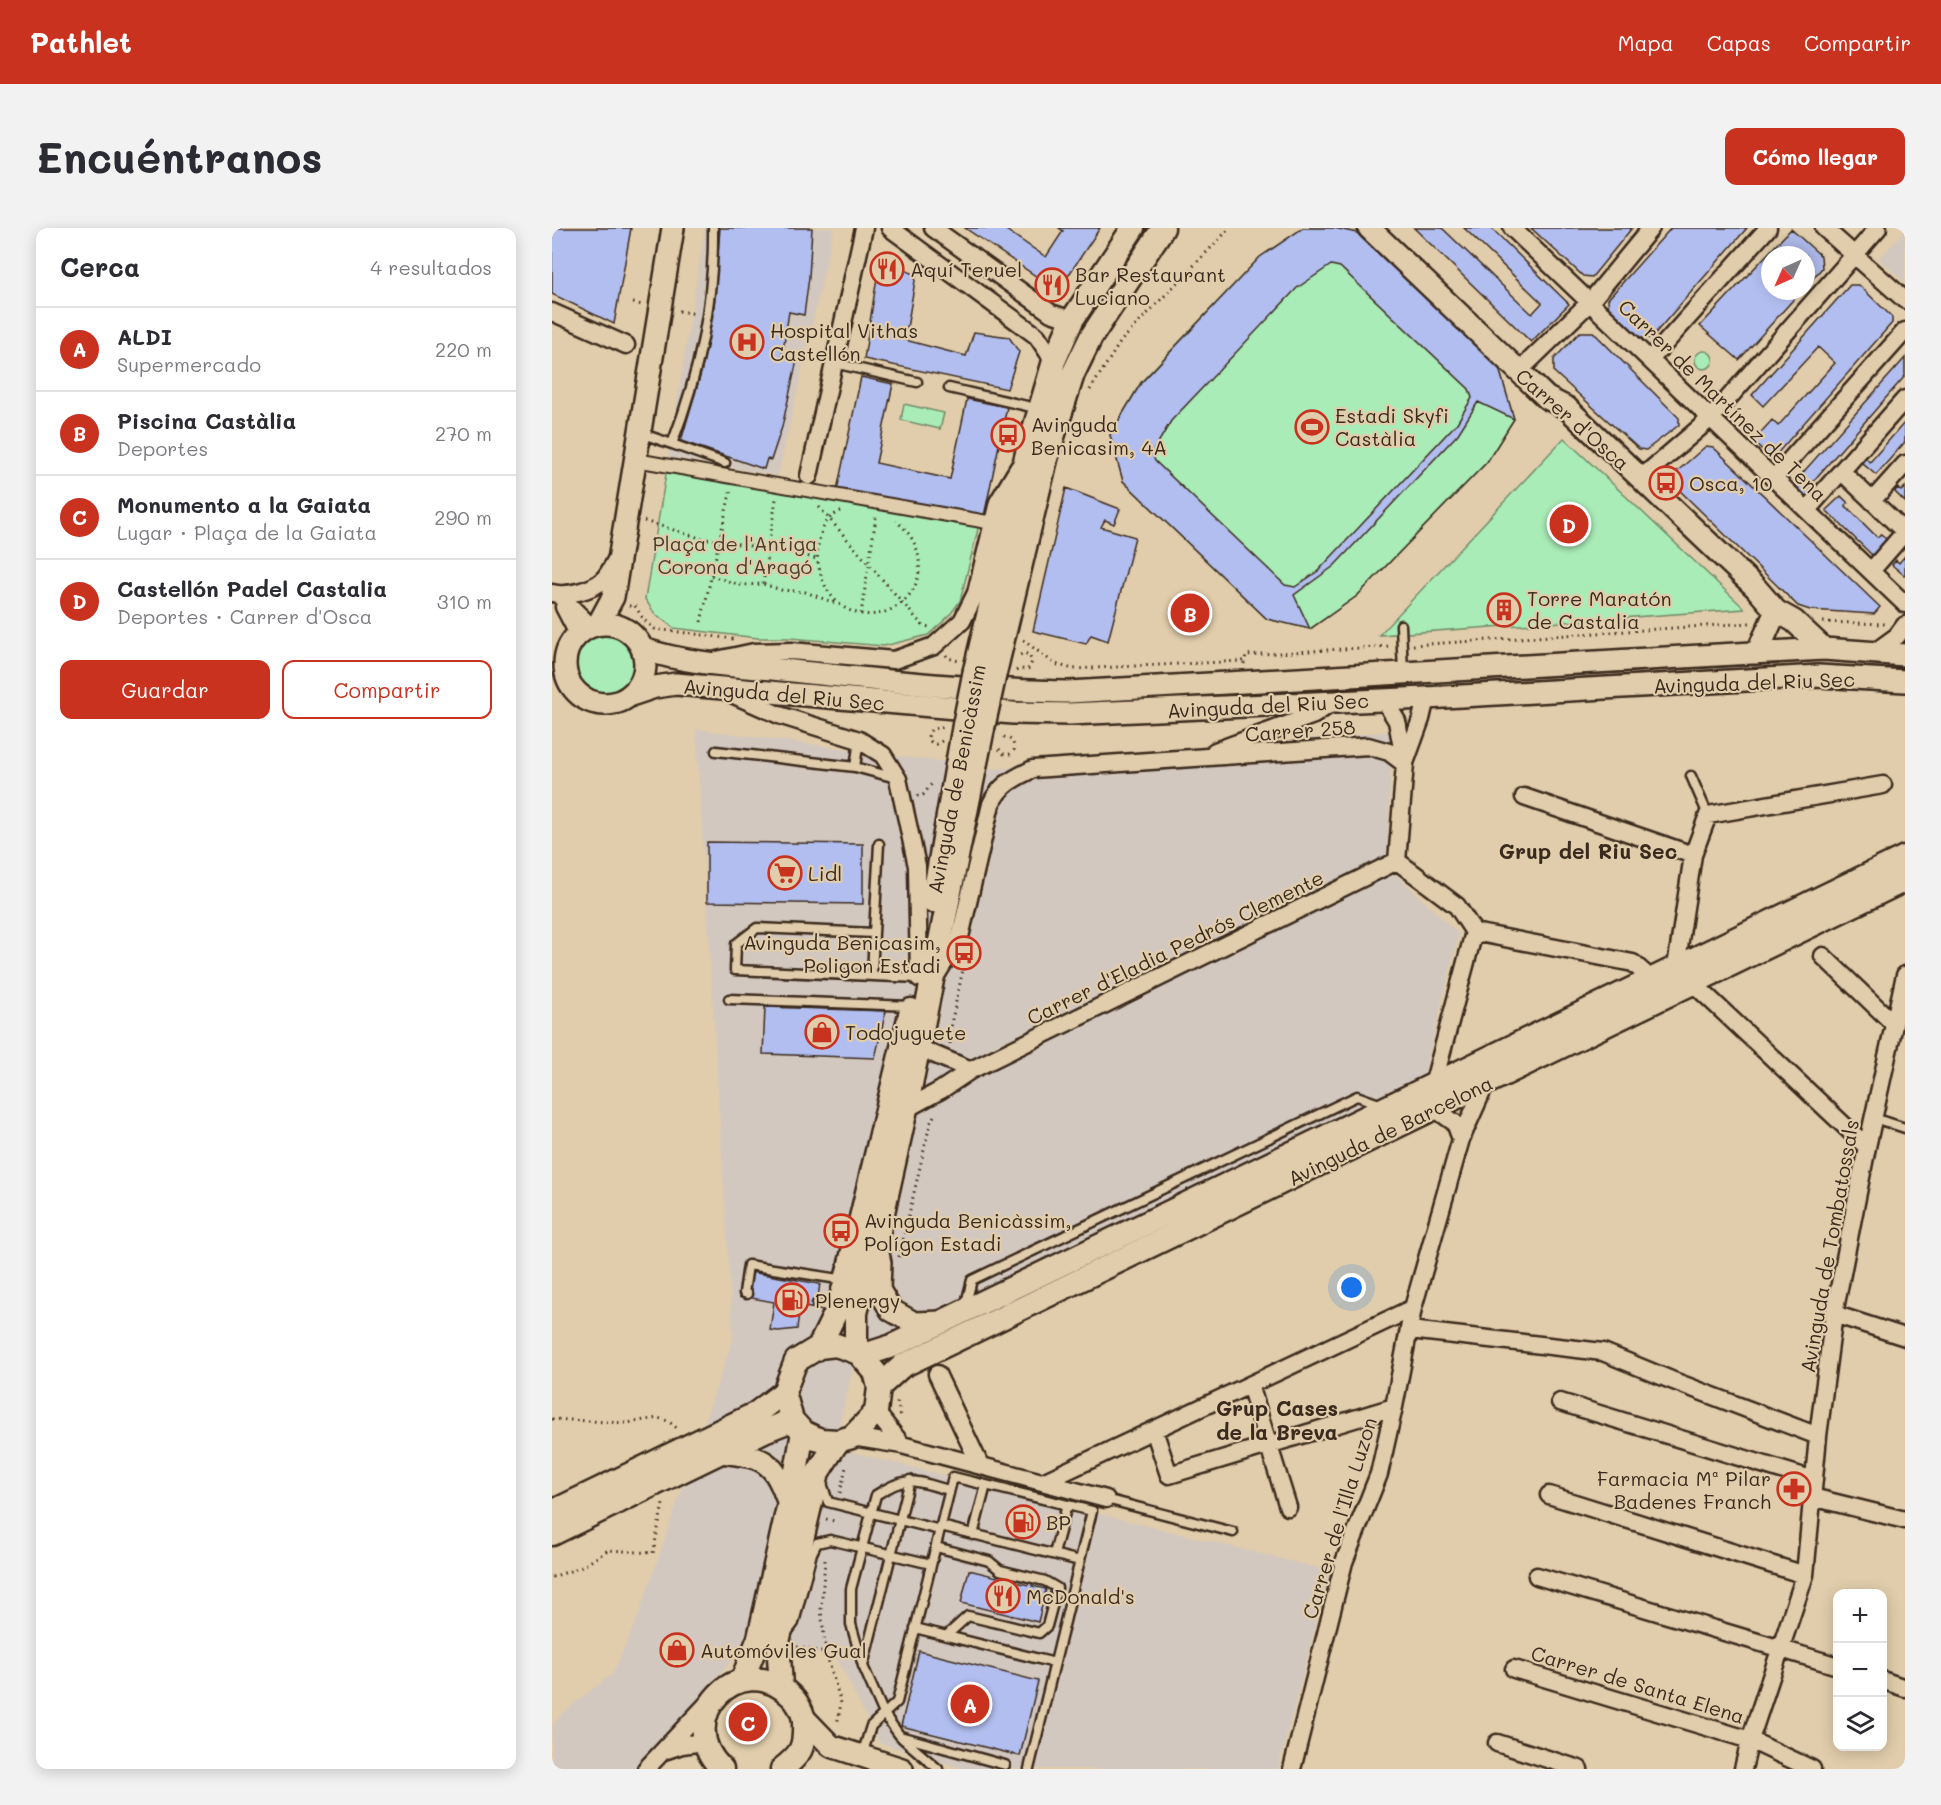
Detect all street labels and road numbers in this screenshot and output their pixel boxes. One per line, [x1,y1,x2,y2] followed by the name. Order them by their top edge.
[1613,293,1833,507] street label: Carrer de Martínez de Tena
[1511,362,1635,476] street label: Carrer d'Osca
[921,662,991,896] street label: Avinguda de Benicàssim
[1653,665,1855,699] street label: Avinguda del Riu Sec
[682,672,886,716] street label: Avinguda del Riu Sec
[1167,687,1369,723] street label: Avinguda del Riu Sec
[1244,713,1356,747] street label: Carrer 258
[1022,864,1328,1030] street label: Carrer d'Eladia Pedrós Clemente
[1283,1069,1497,1191] street label: Avinguda de Barcelona
[1794,1117,1864,1375] street label: Avinguda de Tombatossals
[1296,1414,1382,1622] street label: Carrer de l'Illa Luzon
[1528,1639,1748,1729] street label: Carrer de Santa Elena

